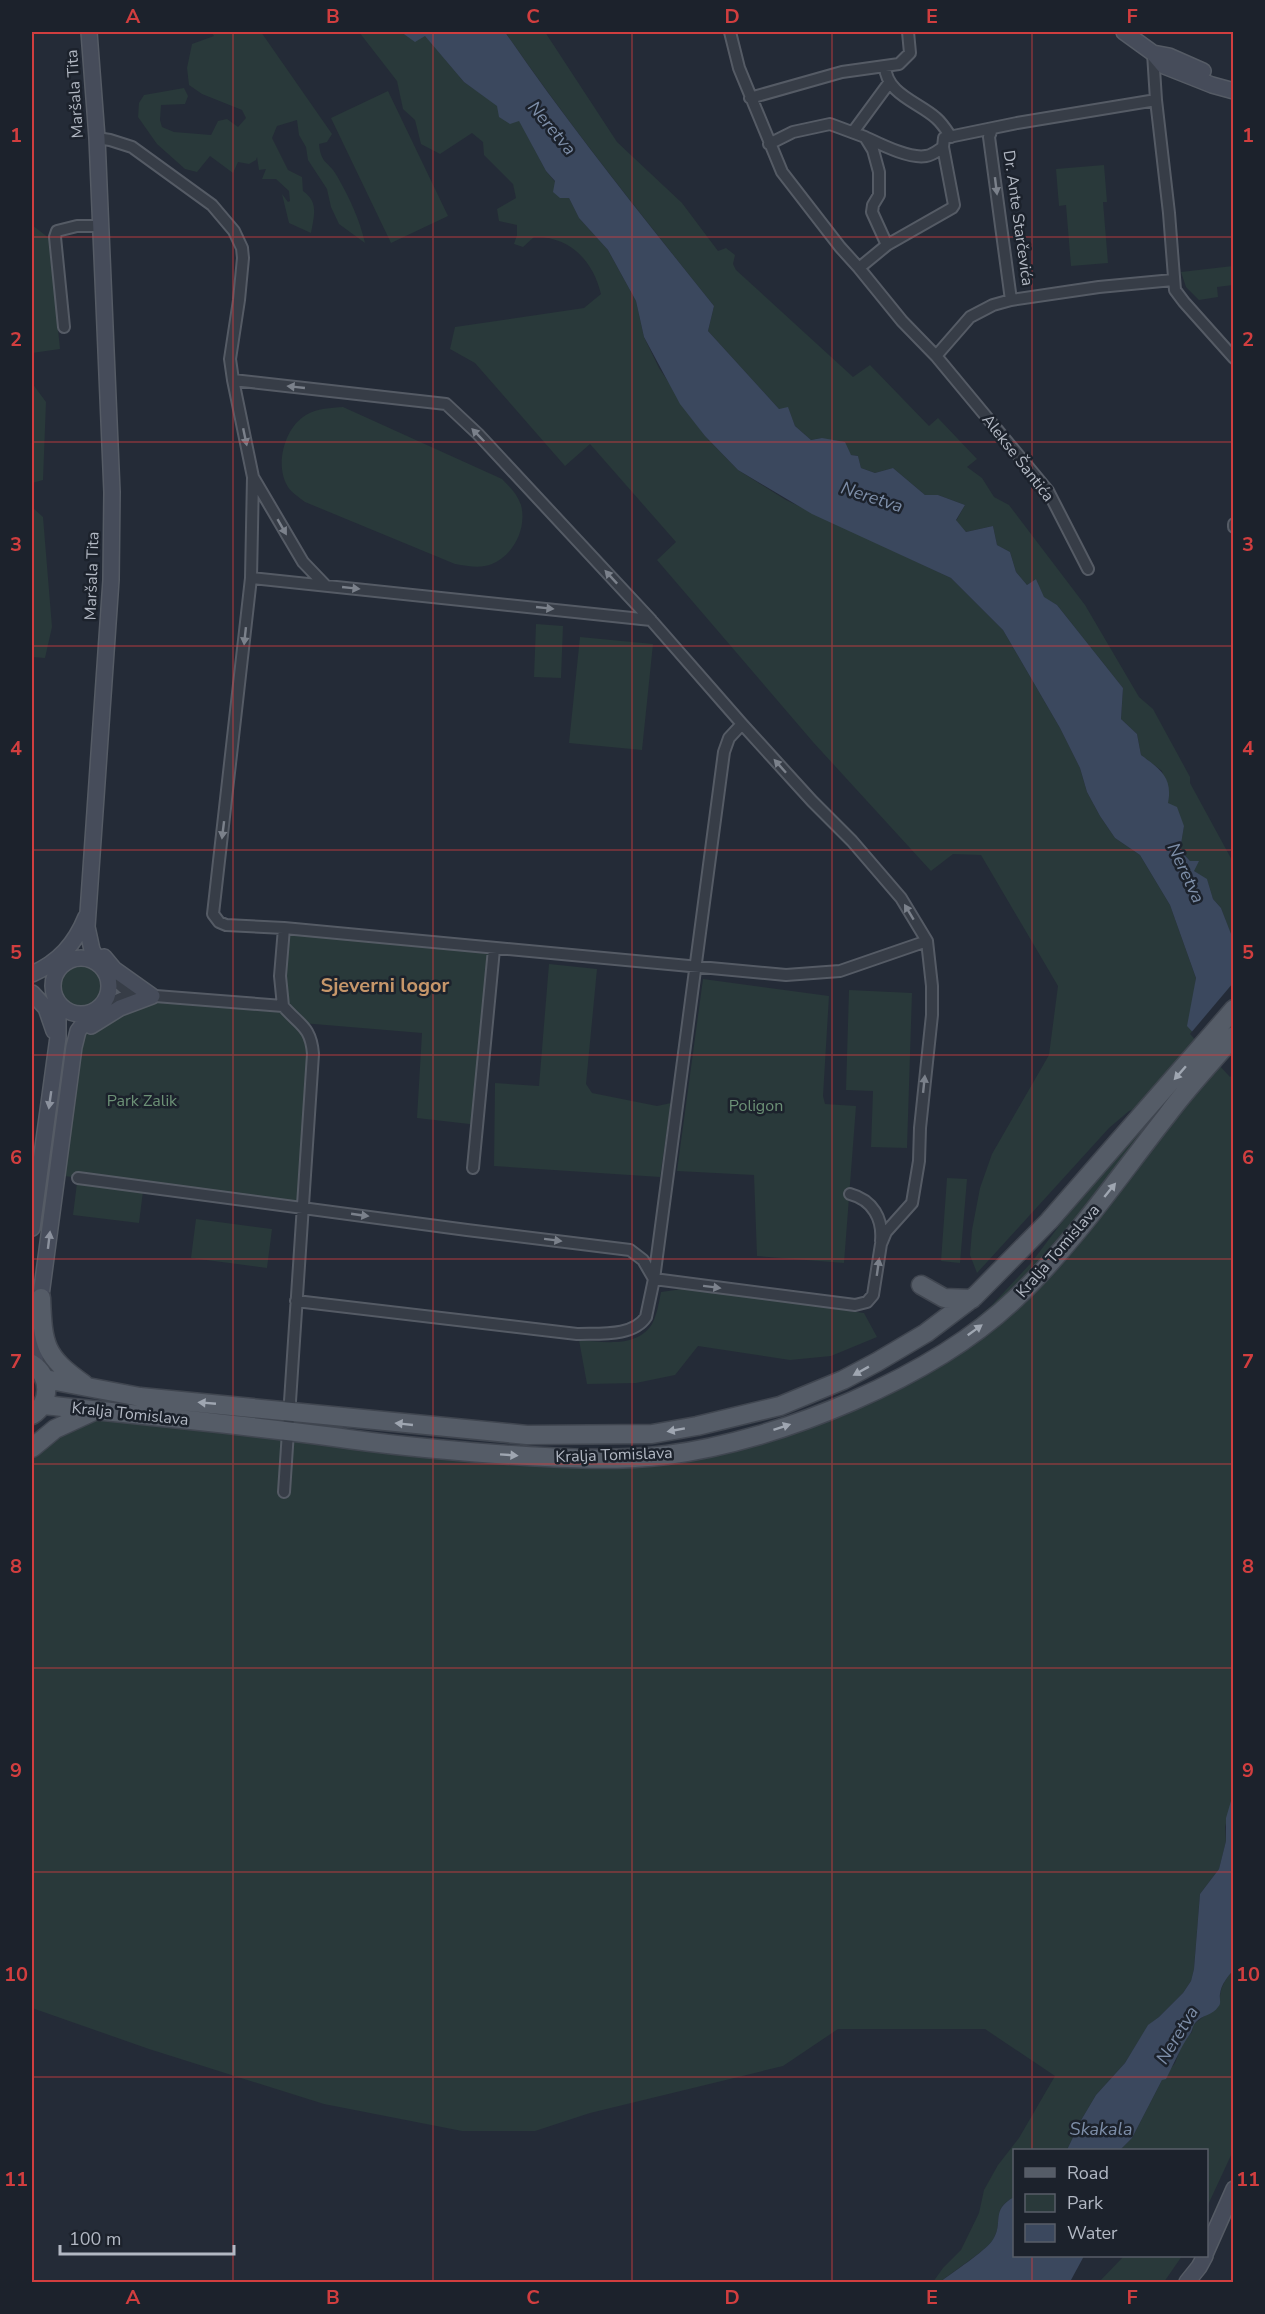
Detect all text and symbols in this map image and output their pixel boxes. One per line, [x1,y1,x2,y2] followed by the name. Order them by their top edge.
[126,3,141,30] text: A
[326,3,340,30] text: B
[526,3,540,30] text: C
[724,3,740,30] text: D
[926,3,938,30] text: E
[1126,3,1138,30] text: F
[61,49,89,139] street label: Maršala Tita
[522,96,582,160] water label: Neretva
[10,122,22,149] text: 1
[1242,122,1254,149] text: 1
[998,149,1038,287] street label: Dr. Ante Starčevića
[991,177,1001,196] one-way arrow
[10,326,22,353] text: 2
[1242,326,1254,353] text: 2
[287,383,306,392] one-way arrow
[977,410,1059,506] street label: Alekse Šantića
[240,428,250,447] one-way arrow
[472,428,485,443] one-way arrow
[838,476,906,518] water label: Neretva
[277,519,287,536] one-way arrow
[10,531,22,558] text: 3
[79,531,105,621] street label: Maršala Tita
[1242,531,1254,558] text: 3
[605,570,619,584] one-way arrow
[342,583,361,593] one-way arrow
[536,603,555,613] one-way arrow
[240,626,250,645] one-way arrow
[10,735,22,762] text: 4
[1242,735,1254,762] text: 4
[774,759,787,774] one-way arrow
[218,820,228,839] one-way arrow
[1162,839,1210,907] water label: Neretva
[904,904,915,920] one-way arrow
[10,939,22,966] text: 5
[1242,939,1254,966] text: 5
[321,972,450,999] district label: Sjeverni logor
[1174,1065,1187,1080] one-way arrow
[920,1074,929,1093] one-way arrow
[107,1090,178,1112] park label: Park Zalik
[45,1091,54,1110] one-way arrow
[729,1095,783,1117] park label: Poligon
[10,1144,22,1171] text: 6
[1242,1144,1254,1171] text: 6
[1103,1183,1116,1198] one-way arrow
[1011,1200,1105,1302] street label: Kralja Tomislava
[351,1211,370,1220] one-way arrow
[44,1231,53,1250] one-way arrow
[544,1236,563,1245] one-way arrow
[873,1257,882,1276] one-way arrow
[702,1282,721,1291] one-way arrow
[967,1324,983,1336] one-way arrow
[10,1348,22,1375] text: 7
[1242,1348,1254,1375] text: 7
[852,1365,869,1375] one-way arrow
[70,1397,190,1431] street label: Kralja Tomislava
[198,1398,217,1408] one-way arrow
[395,1419,414,1429] one-way arrow
[773,1422,791,1431] one-way arrow
[666,1425,685,1434] one-way arrow
[555,1442,673,1468] street label: Kralja Tomislava
[499,1450,518,1460] one-way arrow
[10,1553,22,1580] text: 8
[1242,1553,1254,1580] text: 8
[10,1757,22,1784] text: 9
[1242,1757,1254,1784] text: 9
[4,1961,28,1988] text: 10
[1236,1961,1260,1988] text: 10
[1150,2001,1204,2069] water label: Neretva
[1070,2117,1132,2141] water label: Skakala
[1013,2149,1208,2257] legend
[1067,2161,1109,2185] text: Road
[4,2166,28,2193] text: 11
[1236,2166,1260,2193] text: 11
[1067,2191,1104,2215] text: Park
[60,2218,234,2256] scale bar
[1067,2221,1118,2245] text: Water
[69,2227,121,2251] text: 100 m
[126,2284,141,2311] text: A
[326,2284,340,2311] text: B
[526,2284,540,2311] text: C
[724,2284,740,2311] text: D
[926,2284,938,2311] text: E
[1126,2284,1138,2311] text: F

